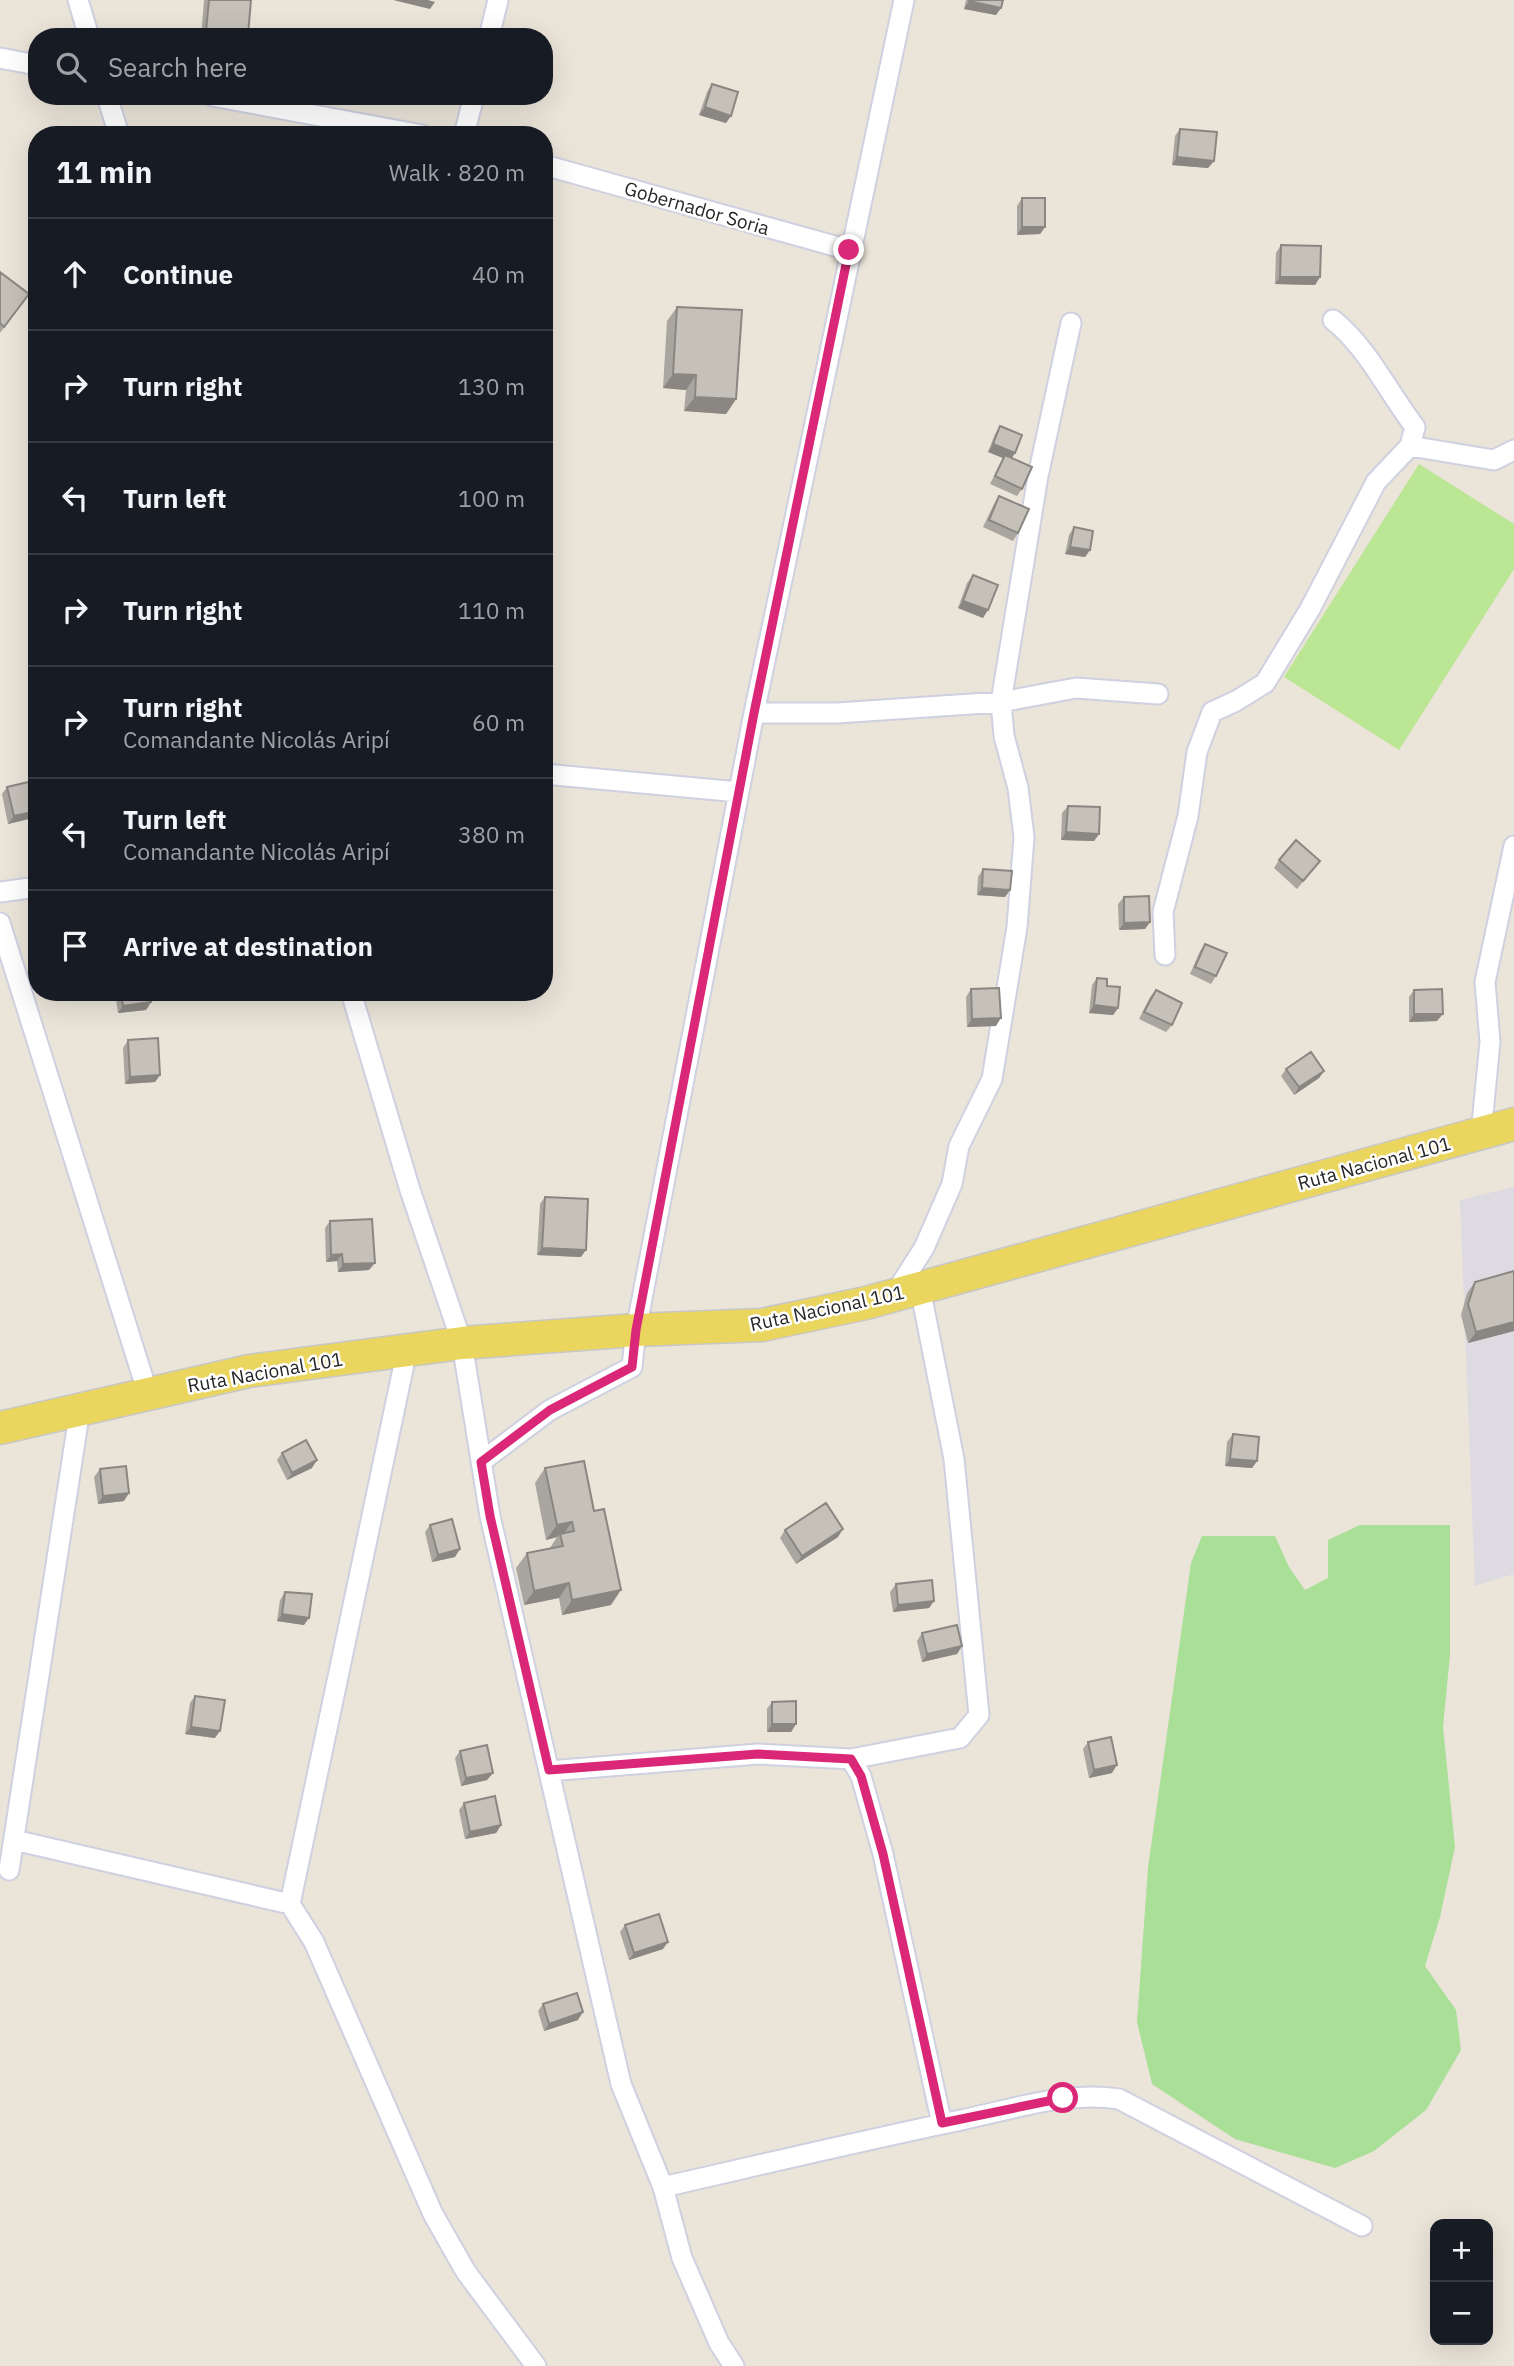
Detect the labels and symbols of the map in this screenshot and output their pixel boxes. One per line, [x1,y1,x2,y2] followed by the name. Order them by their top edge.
[622,176,772,240] street label: Gobernador Soria
[833,234,864,265] route end
[1295,1131,1453,1195] street label: Ruta Nacional 101
[747,1280,907,1336] street label: Ruta Nacional 101
[185,1347,345,1397] street label: Ruta Nacional 101
[1047,2082,1078,2113] route start

